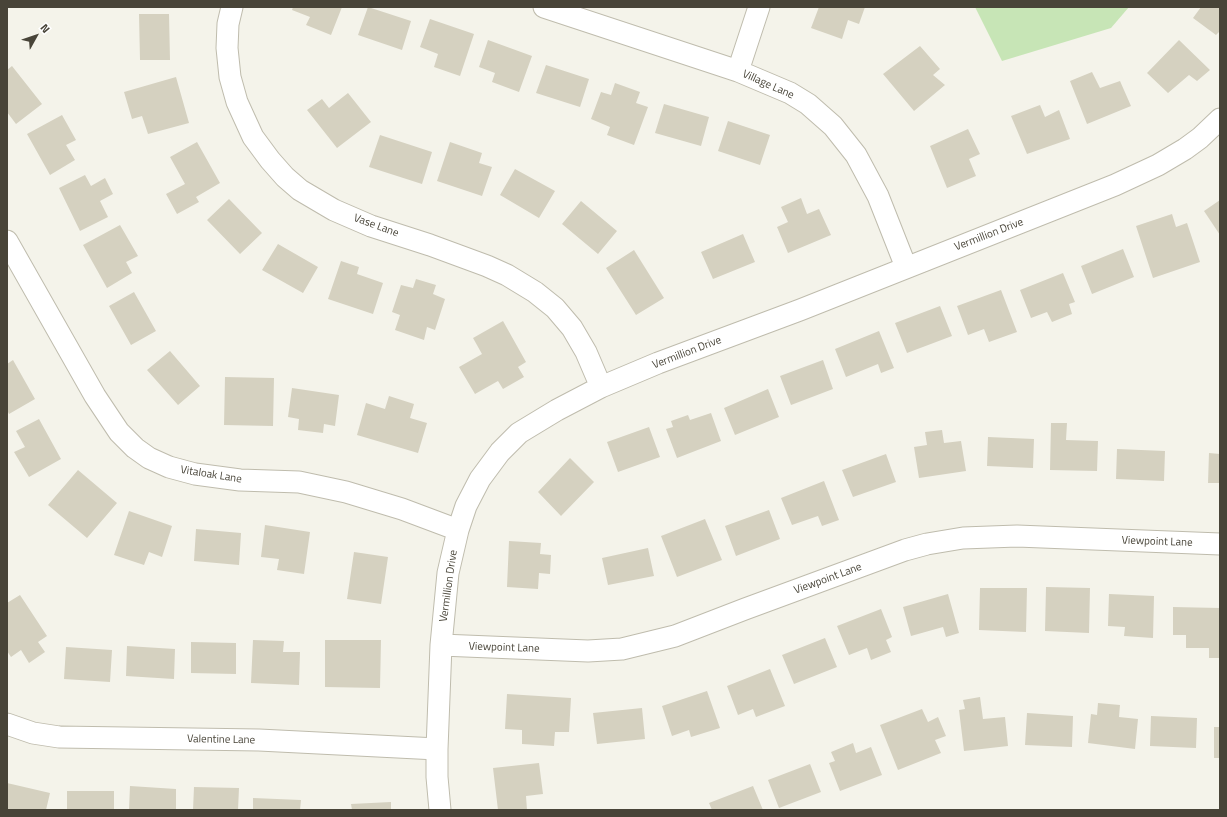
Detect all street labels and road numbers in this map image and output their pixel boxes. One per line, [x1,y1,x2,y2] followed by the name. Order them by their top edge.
[740,68,796,102] street label: Village Lane
[352,212,400,240] street label: Vase Lane
[953,216,1025,254] street label: Vermillion Drive
[651,334,723,372] street label: Vermillion Drive
[179,464,243,486] street label: Vitaloak Lane
[1121,534,1193,550] street label: Viewpoint Lane
[437,549,461,623] street label: Vermillion Drive
[792,561,864,597] street label: Viewpoint Lane
[468,640,540,656] street label: Viewpoint Lane
[187,733,255,747] street label: Valentine Lane

